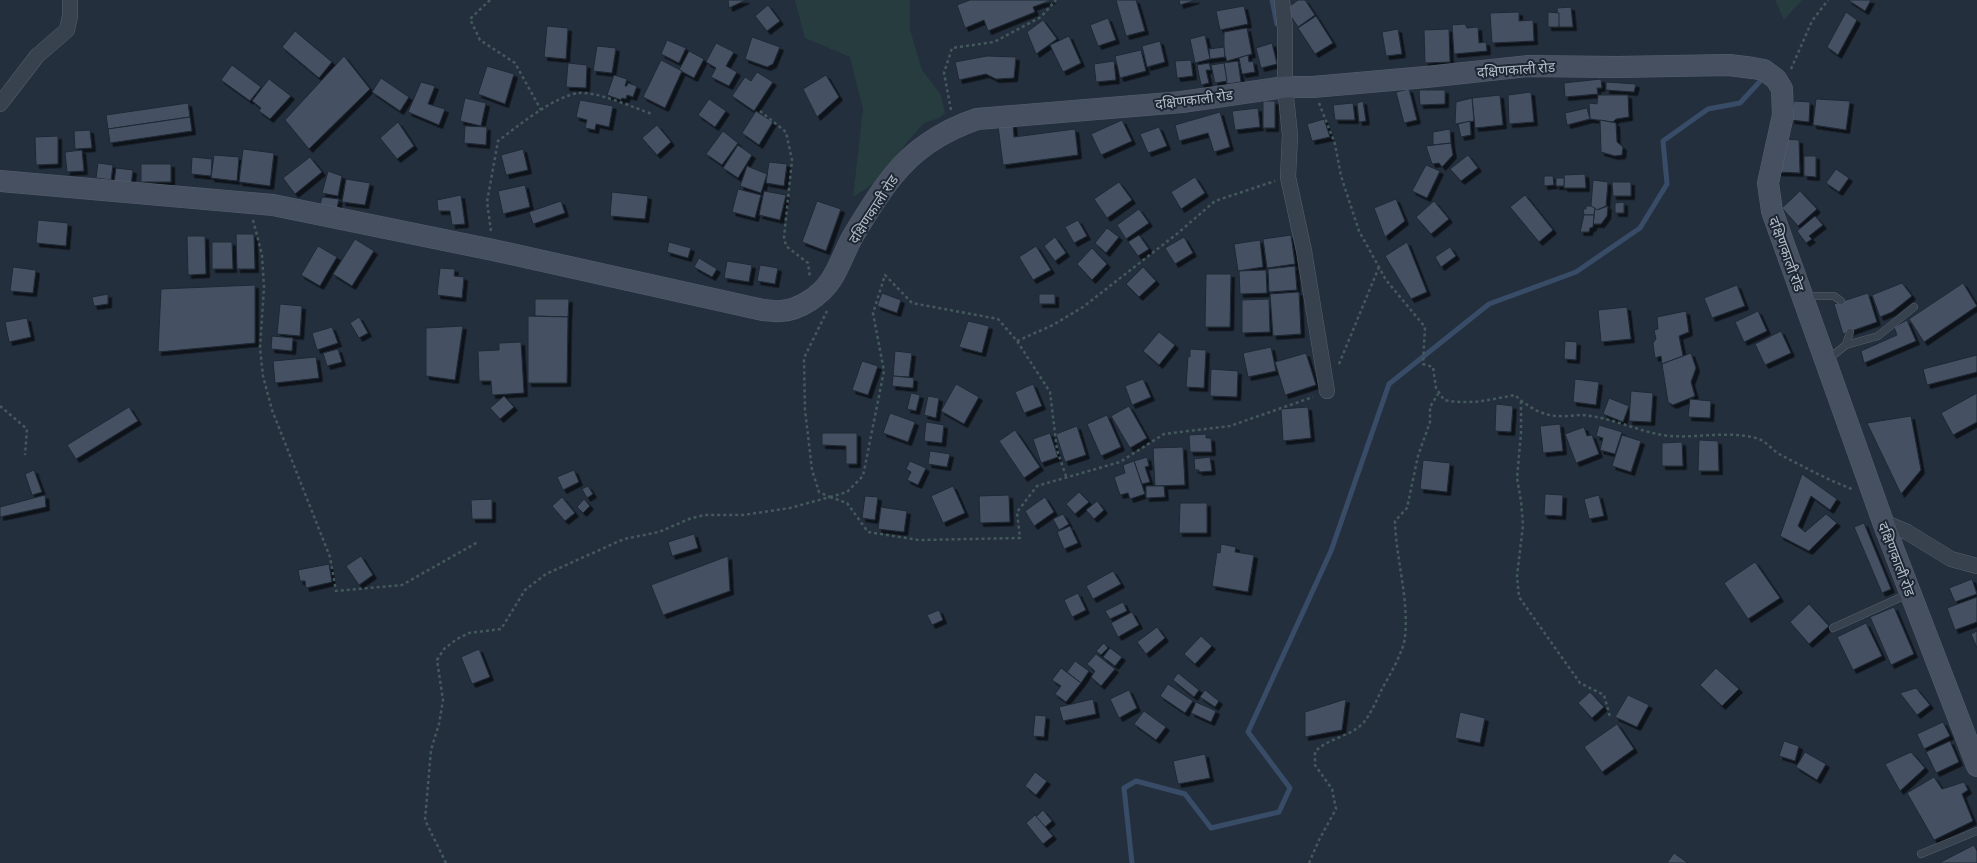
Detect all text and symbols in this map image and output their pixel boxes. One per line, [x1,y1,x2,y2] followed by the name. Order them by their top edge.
[1476,58,1556,80] street label: दक्षिणकाली रोड
[1154,86,1234,112] street label: दक्षिणकाली रोड
[845,171,902,246] street label: दक्षिणकाली रोड
[1766,214,1809,294] street label: दक्षिणकाली रोड
[1875,519,1919,599] street label: दक्षिणकाली रोड

